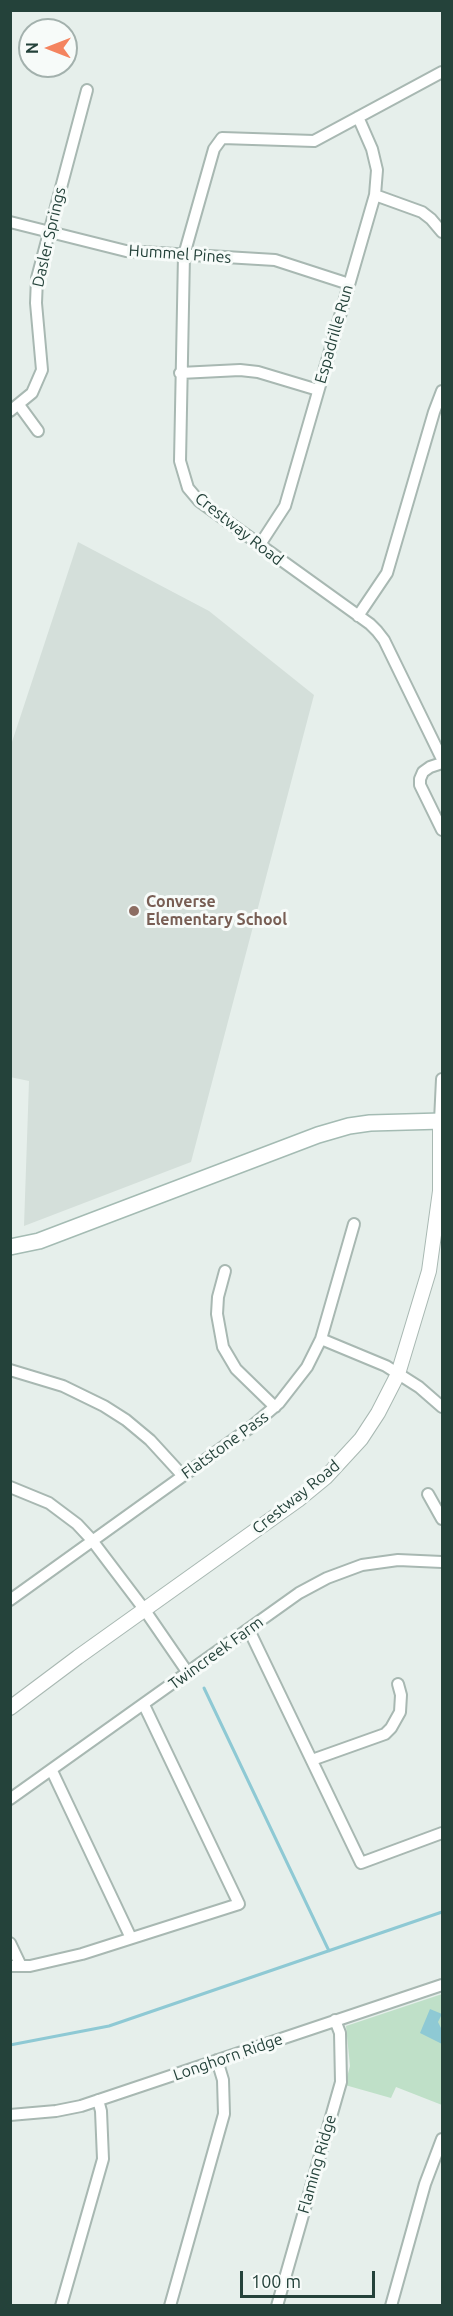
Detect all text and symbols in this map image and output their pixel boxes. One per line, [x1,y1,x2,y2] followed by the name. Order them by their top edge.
[18,18,78,78] north arrow
[23,42,41,54] text: N
[28,185,70,289] street label: Dasler Springs
[128,241,232,267] street label: Hummel Pines
[311,282,357,386] street label: Espadrille Run
[191,489,287,569] street label: Crestway Road
[146,892,287,930] place label: Converse Elementary School
[127,904,141,918] marker: Converse Elementary School
[178,1407,272,1483] street label: Flatstone Pass
[248,1456,344,1538] street label: Crestway Road
[165,1612,267,1694] street label: Twincreek Farm
[171,2029,285,2085] street label: Longhorn Ridge
[294,2112,340,2216] street label: Flaming Ridge
[243,2259,378,2297] scale bar
[251,2271,301,2291] text: 100 m

